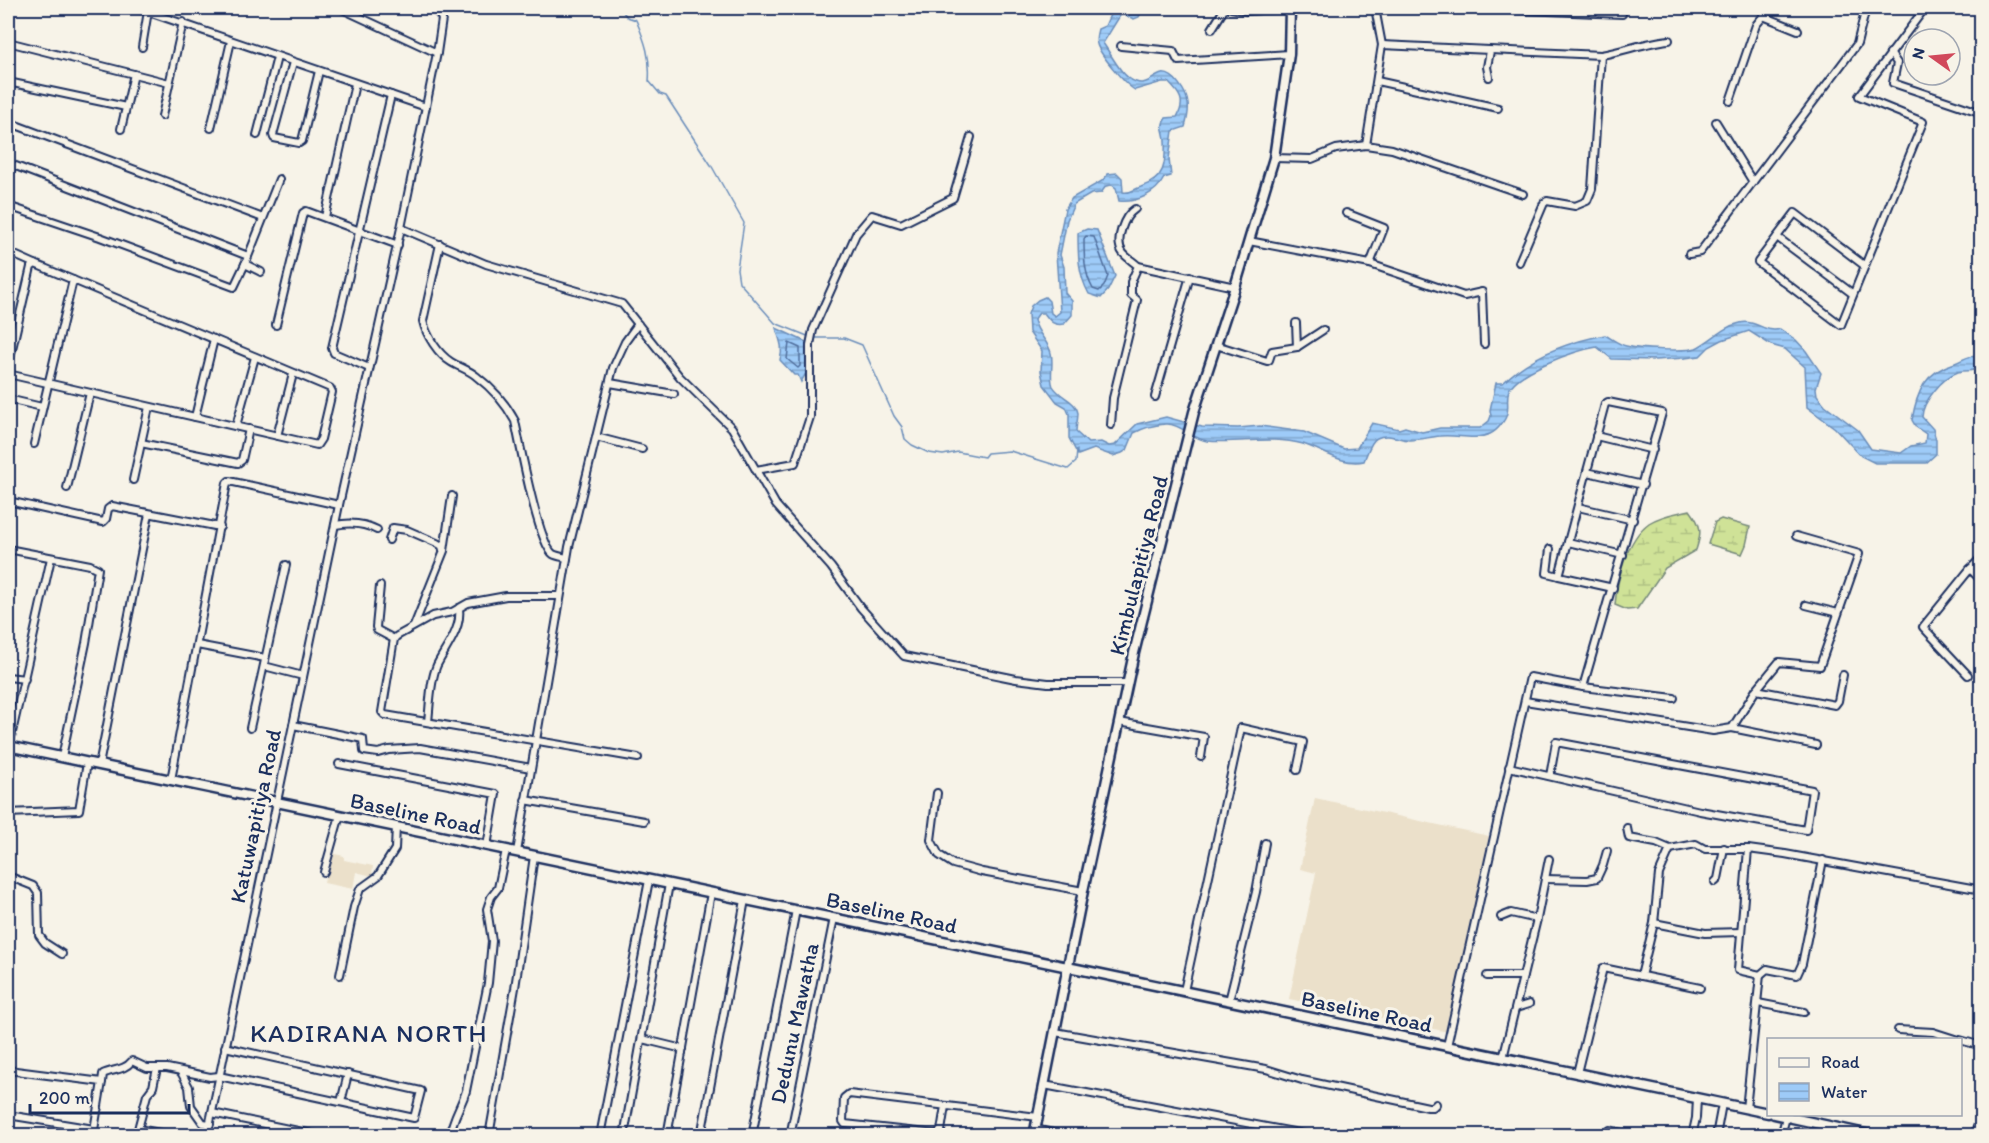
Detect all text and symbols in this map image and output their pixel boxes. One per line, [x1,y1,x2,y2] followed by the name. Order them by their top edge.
[1902,27,1962,87] north arrow
[1907,46,1929,61] text: N
[1103,472,1174,658] street label: Kimbulapitiya Road
[224,727,287,906] street label: Katuwapitiya Road
[348,786,484,841] street label: Baseline Road
[824,885,960,940] street label: Baseline Road
[764,940,825,1106] street label: Dedunu Mawatha
[1299,984,1435,1039] street label: Baseline Road
[250,1017,488,1049] district label: KADIRANA NORTH
[1767,1038,1962,1116] legend
[1821,1051,1860,1073] text: Road
[30,1077,189,1115] scale bar
[1821,1081,1867,1103] text: Water
[39,1087,90,1109] text: 200 m

